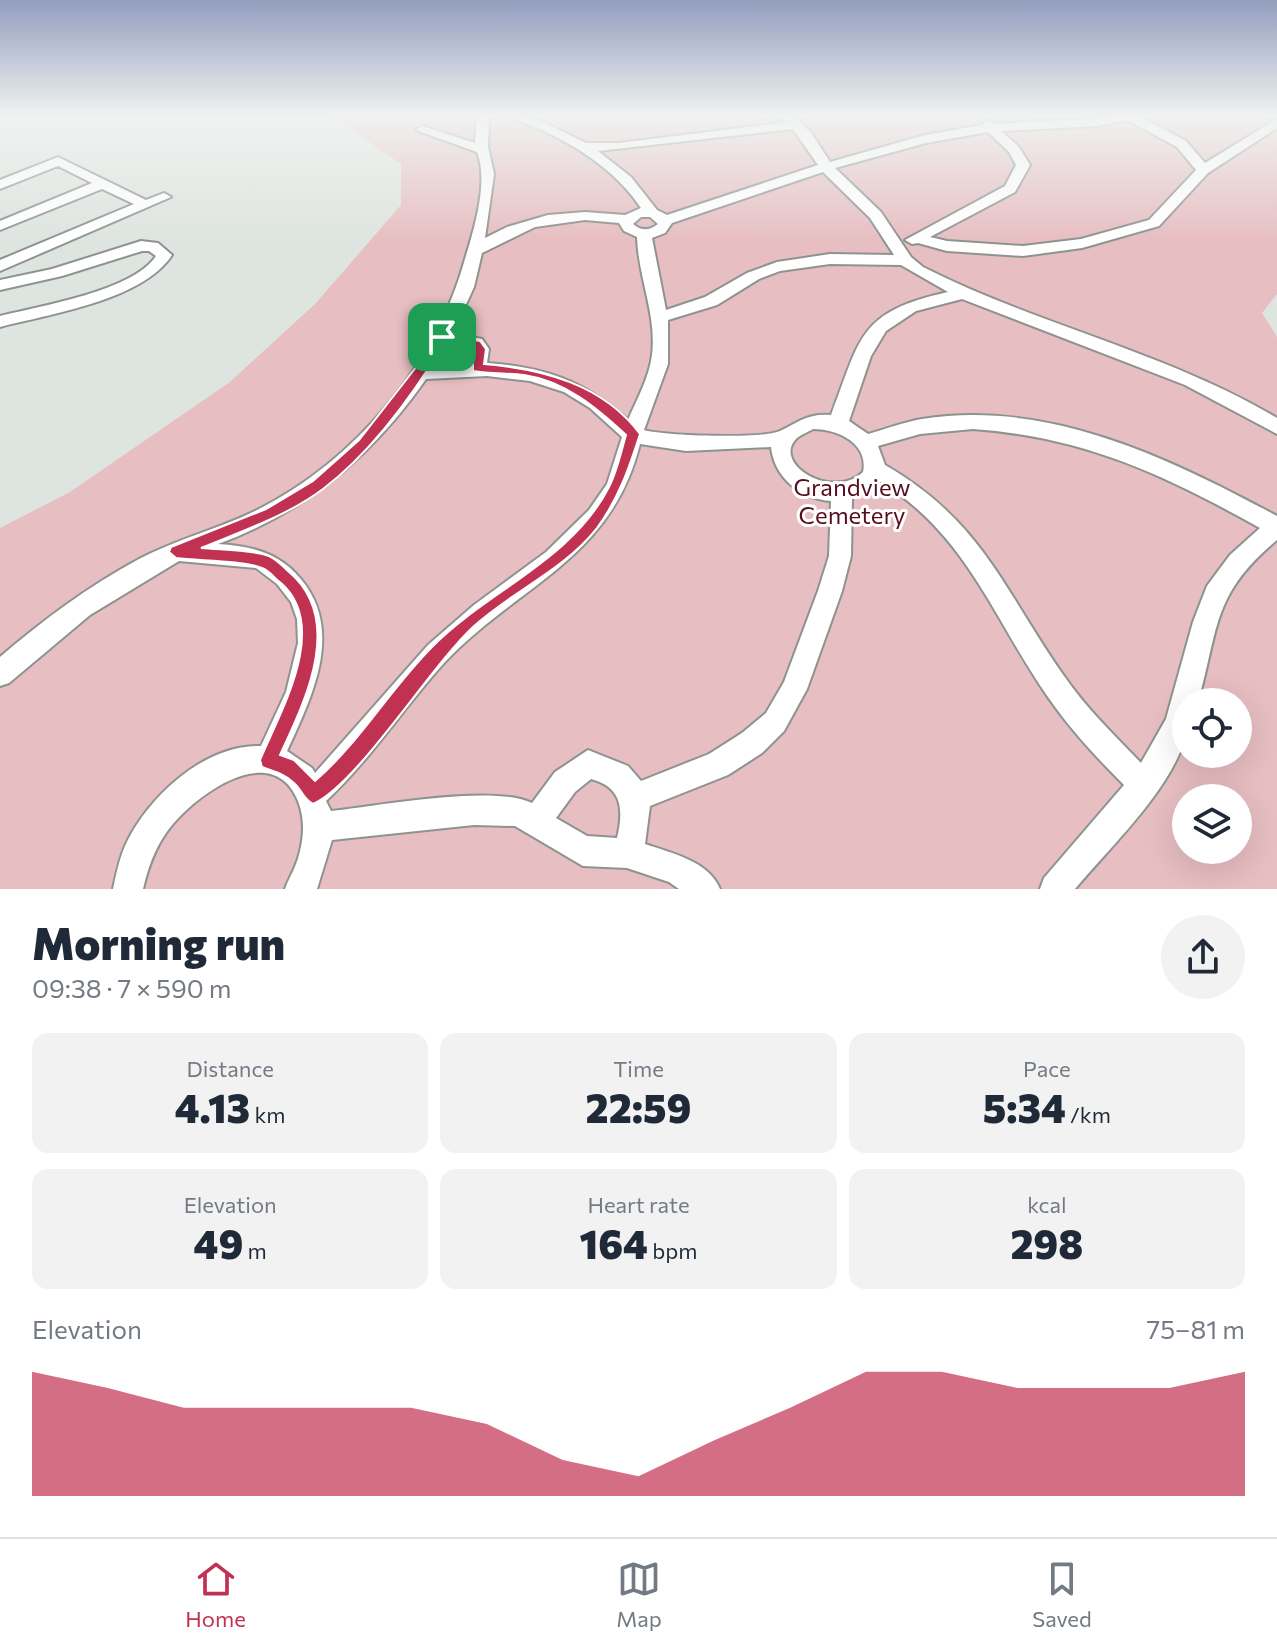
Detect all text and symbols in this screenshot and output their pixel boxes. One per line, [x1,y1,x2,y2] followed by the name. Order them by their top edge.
[408,303,476,371] pin
[420,315,464,359] icon: arrive
[793,472,911,529] park label: Grandview Cemetery
[1172,688,1252,864] map controls
[1172,688,1252,768] button: locate
[1172,784,1252,864] button: layers
[32,915,285,969] text: Morning run
[1161,915,1245,999] button: share
[32,972,231,1003] text: 09:38 · 7 × 590 m
[186,1055,274,1082] text: Distance
[613,1055,664,1082] text: Time
[1023,1055,1071,1082] text: Pace
[175,1082,250,1131] text: 4.13
[586,1082,691,1131] text: 22:59
[983,1082,1066,1131] text: 5:34
[250,1101,286,1128] text: km
[1066,1101,1111,1128] text: /km
[184,1191,277,1218] text: Elevation
[587,1191,690,1218] text: Heart rate
[1027,1191,1067,1218] text: kcal
[194,1218,243,1267] text: 49
[580,1218,648,1267] text: 164
[1010,1218,1083,1267] text: 298
[243,1237,267,1264] text: m
[648,1237,697,1264] text: bpm
[32,1313,142,1344] text: Elevation
[1147,1313,1245,1344] text: 75–81 m
[185,1557,246,1632] tab: Home
[616,1557,662,1632] tab: Map
[1032,1557,1092,1632] tab: Saved

